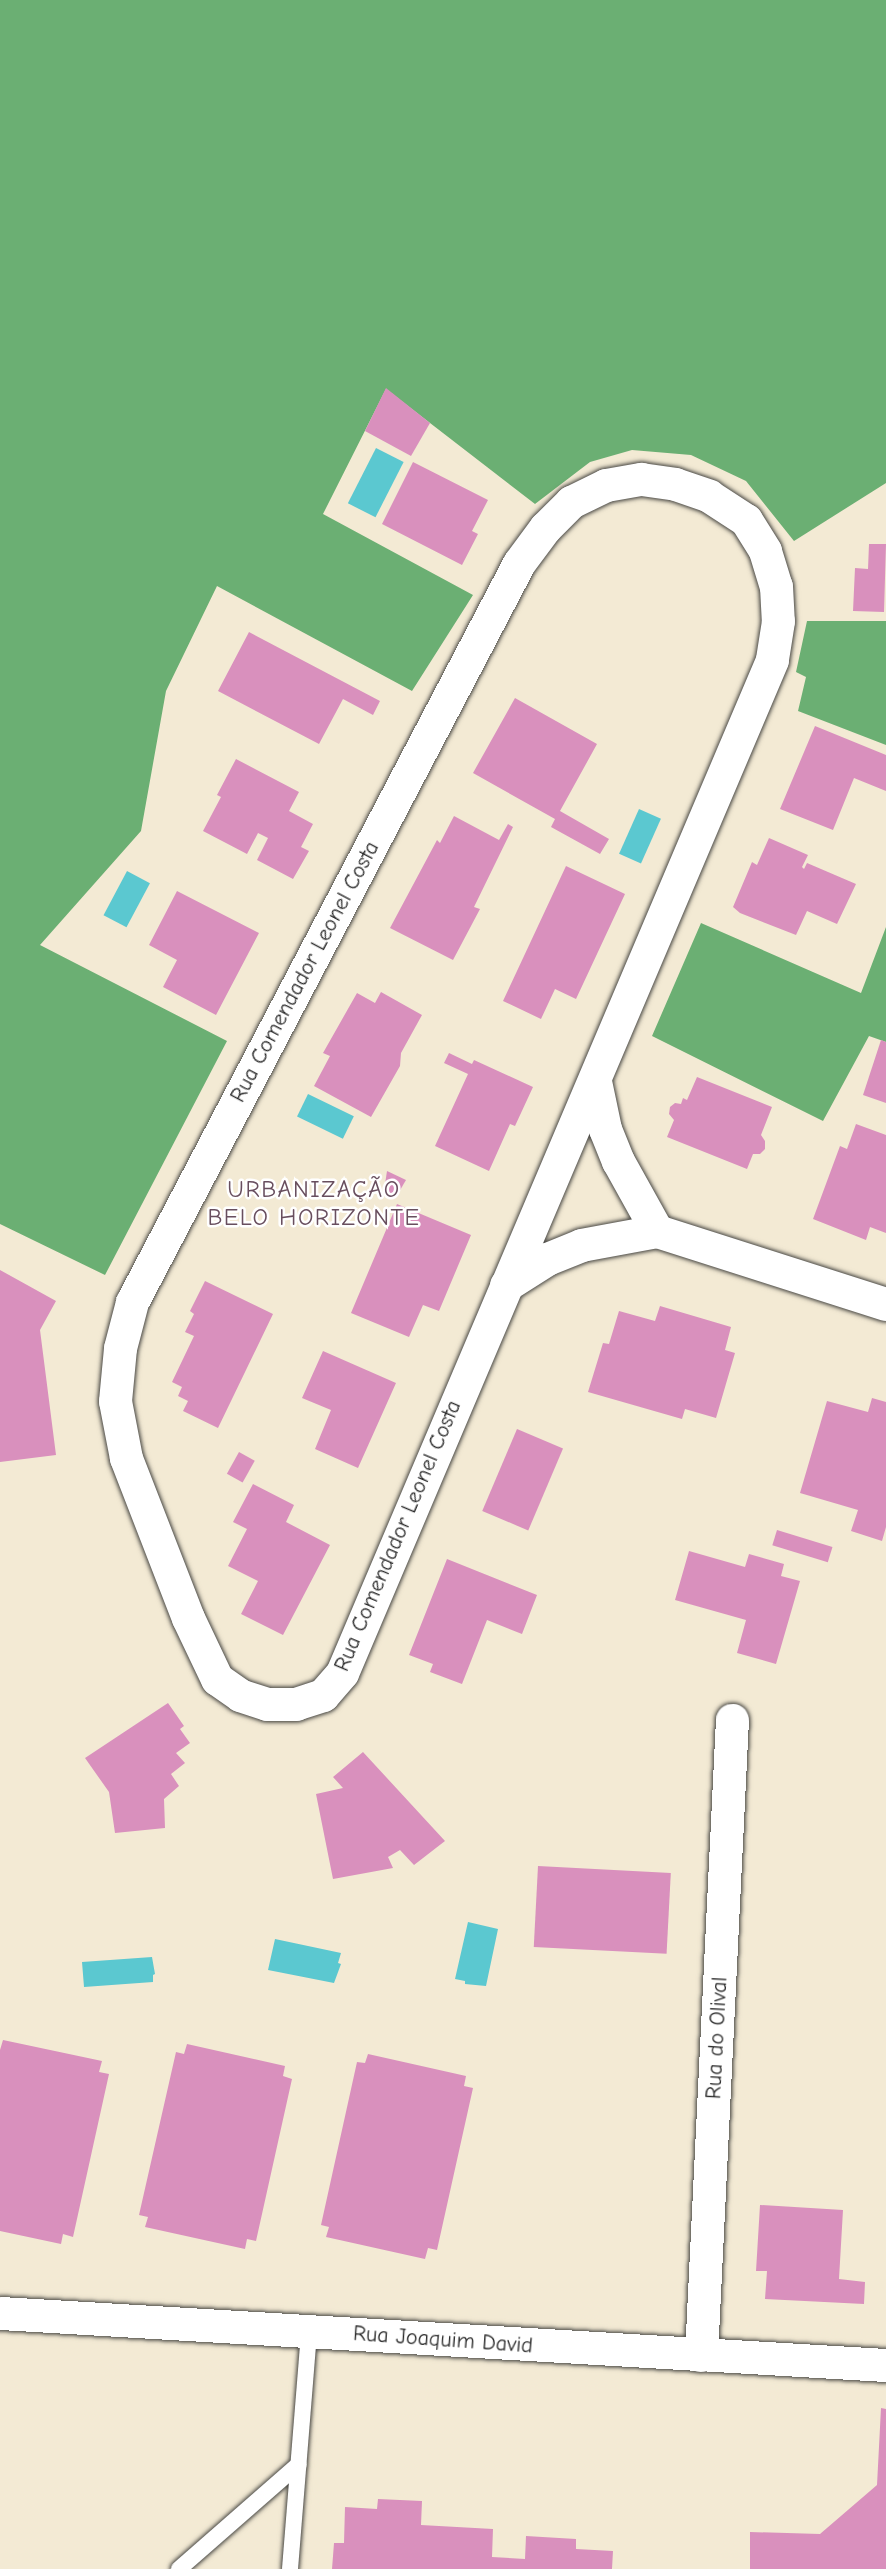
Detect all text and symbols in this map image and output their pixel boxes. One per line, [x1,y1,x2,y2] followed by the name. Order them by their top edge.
[225,837,385,1107] street label: Rua Comendador Leonel Costa
[207,1176,421,1232] district label: URBANIZAÇÃO BELO HORIZONTE
[329,1397,467,1675] street label: Rua Comendador Leonel Costa
[701,1976,733,2100] street label: Rua do Olival
[352,2321,534,2359] street label: Rua Joaquim David

